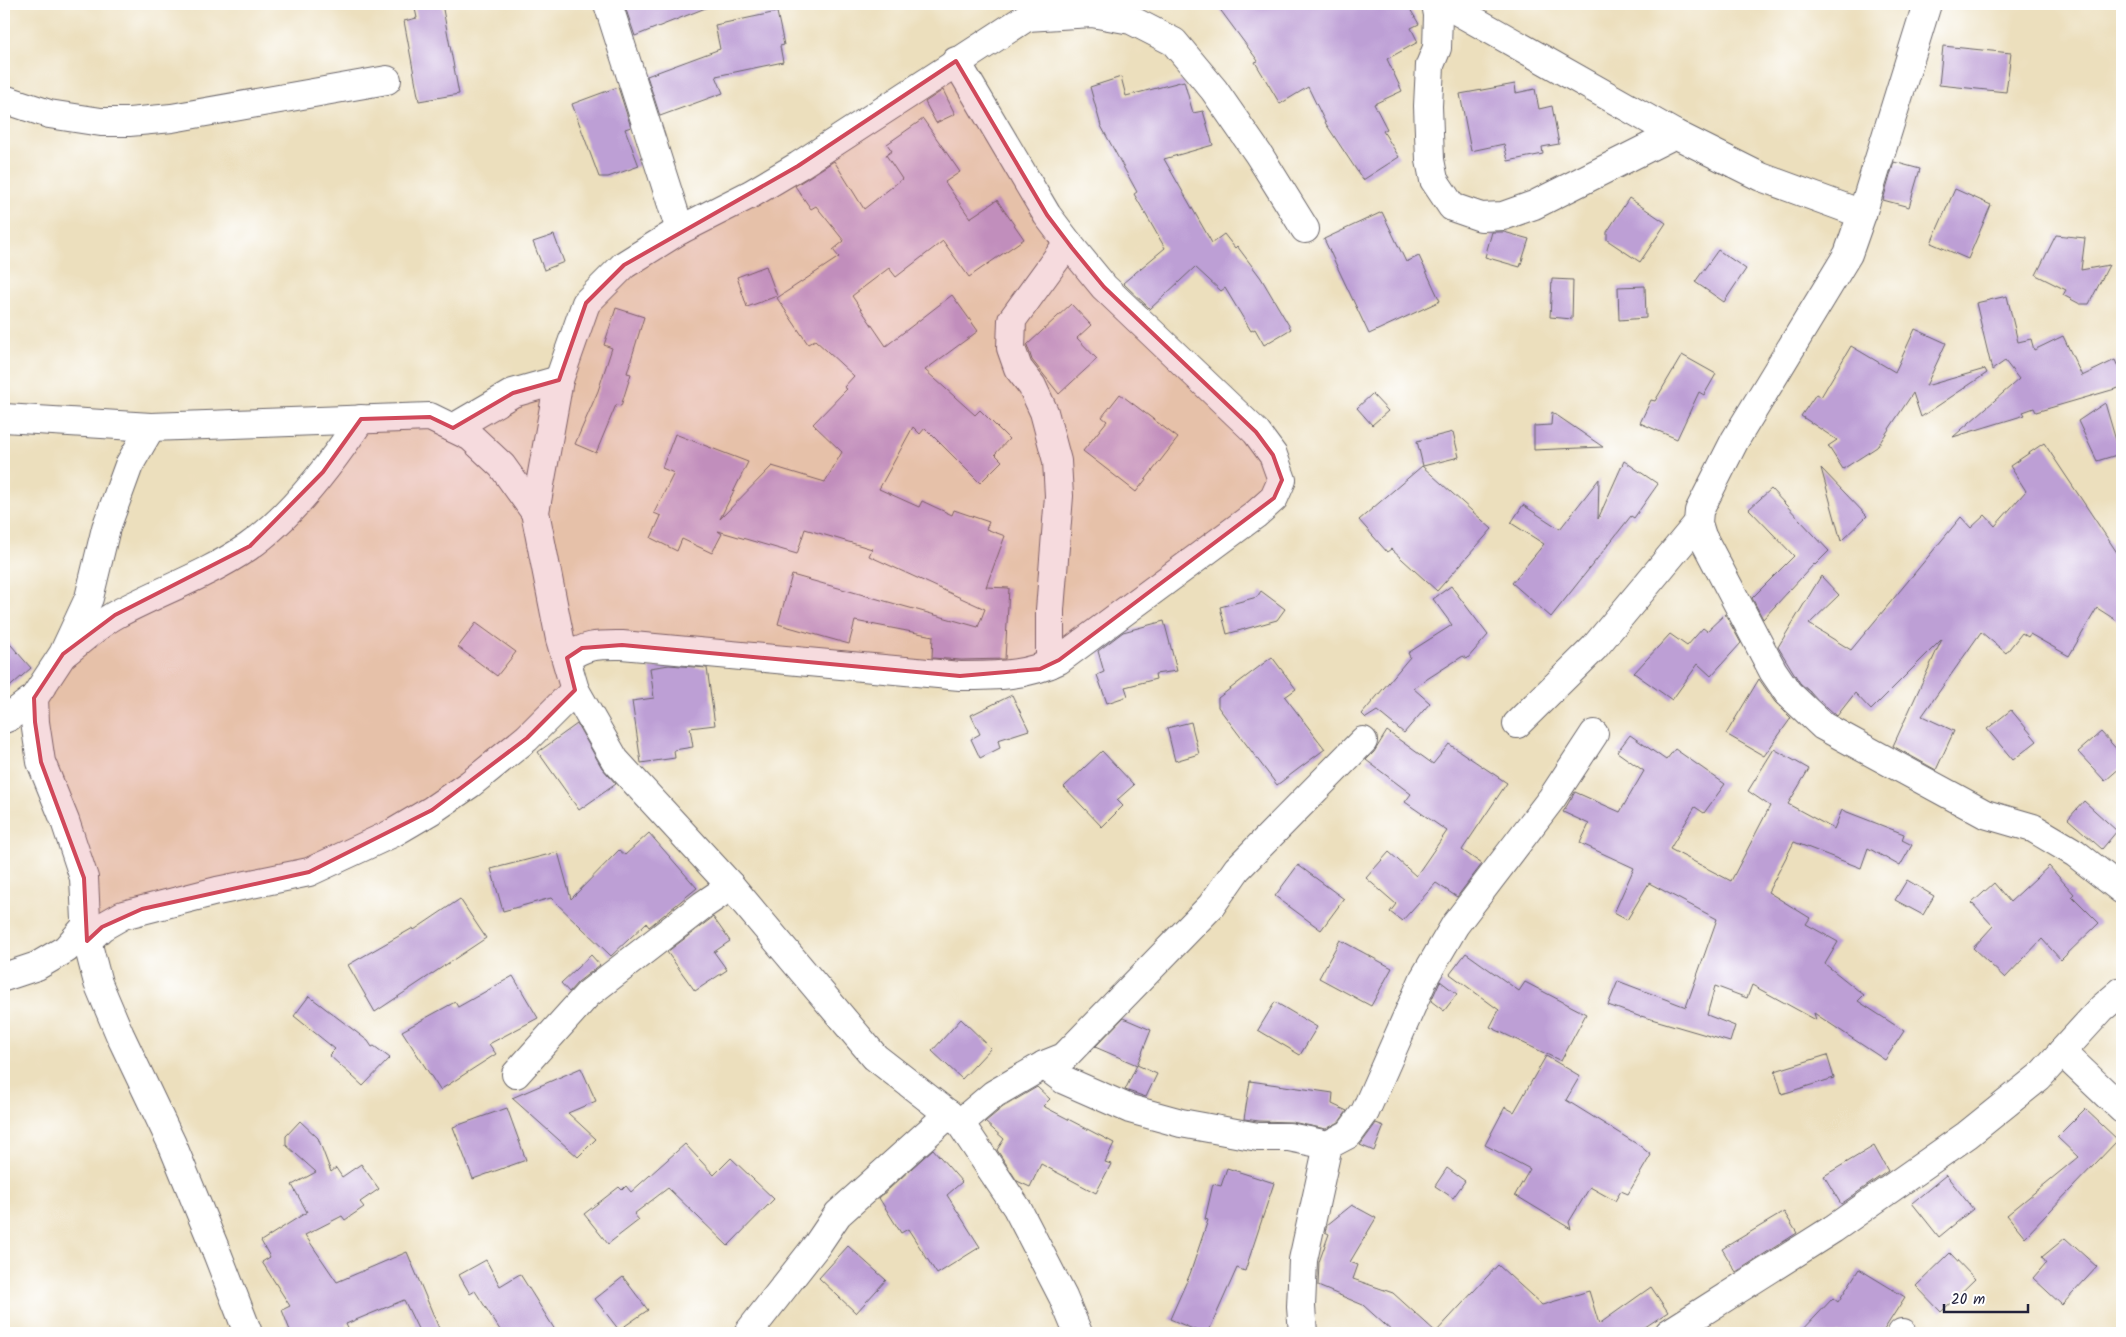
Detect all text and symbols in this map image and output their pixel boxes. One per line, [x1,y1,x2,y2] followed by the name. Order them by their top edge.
[1944,1282,2027,1314] scale bar
[1951,1288,1985,1312] text: 20 m

